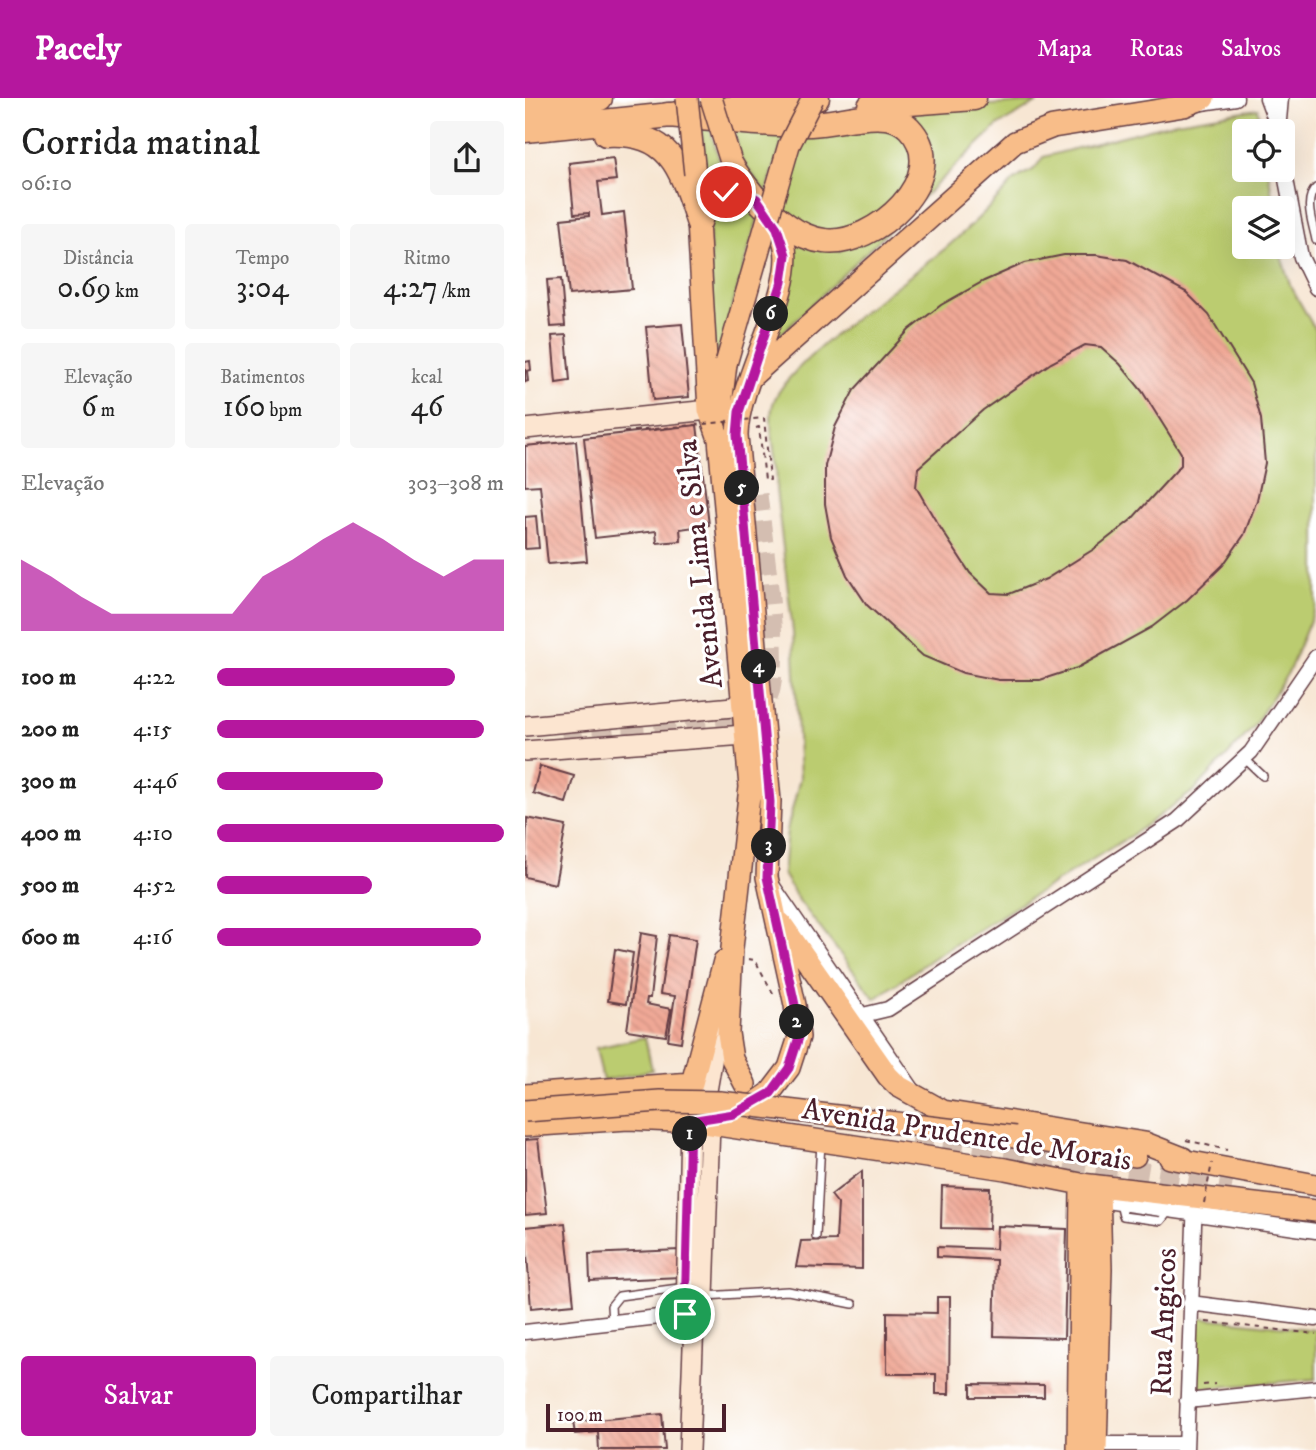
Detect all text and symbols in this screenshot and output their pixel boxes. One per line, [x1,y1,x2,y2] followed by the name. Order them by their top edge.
[35,29,121,70] text: Pacely
[1037,34,1092,64] text: Mapa
[1130,34,1183,64] text: Rotas
[1221,34,1281,64] text: Salvos
[21,119,260,167] text: Corrida matinal
[1232,119,1295,259] map controls
[1232,119,1295,182] button: locate
[430,121,504,195] button: share
[696,162,756,222] pin
[21,169,72,198] text: 06:10
[707,173,745,211] icon: check
[1232,196,1295,259] button: layers
[63,247,133,270] text: Distância
[236,247,289,270] text: Tempo
[403,247,450,270] text: Ritmo
[57,270,111,307] text: 0.69
[236,270,289,307] text: 3:04
[383,270,438,307] text: 4:27
[111,280,139,303] text: km
[438,280,471,303] text: /km
[754,296,789,332] pin: 6
[766,302,775,325] text: 6
[64,366,133,389] text: Elevação
[220,366,305,389] text: Batimentos
[411,366,442,389] text: kcal
[81,389,97,426] text: 6
[223,389,265,426] text: 160
[410,389,443,426] text: 46
[97,399,115,422] text: m
[265,399,302,422] text: bpm
[669,437,732,690] street label: Avenida Lima e Silva
[21,469,104,498] text: Elevação
[408,469,504,498] text: 303–308 m
[725,470,759,506] pin: 5
[737,476,746,499] text: 5
[741,650,777,684] pin: 4
[753,655,764,678] text: 4
[21,663,76,692] text: 100 m
[133,663,175,692] text: 4:22
[21,715,79,744] text: 200 m
[133,715,172,744] text: 4:15
[21,767,77,796] text: 300 m
[133,767,177,796] text: 4:46
[21,819,81,848] text: 400 m
[133,819,173,848] text: 4:10
[751,828,787,864] pin: 3
[765,834,772,857] text: 3
[21,871,79,900] text: 500 m
[133,871,175,900] text: 4:52
[21,923,80,952] text: 600 m
[133,923,173,952] text: 4:16
[779,1004,815,1040] pin: 2
[792,1010,801,1033] text: 2
[799,1091,1134,1180] street label: Avenida Prudente de Morais
[673,1116,707,1152] pin: 1
[686,1122,693,1145] text: 1
[1143,1247,1186,1397] street label: Rua Angicos
[655,1284,715,1344] pin
[666,1295,704,1333] icon: arrive
[21,1356,256,1436] button: Salvar
[270,1356,504,1436] button: Compartilhar
[546,1401,726,1433] scale bar
[557,1404,603,1427] text: 100 m

